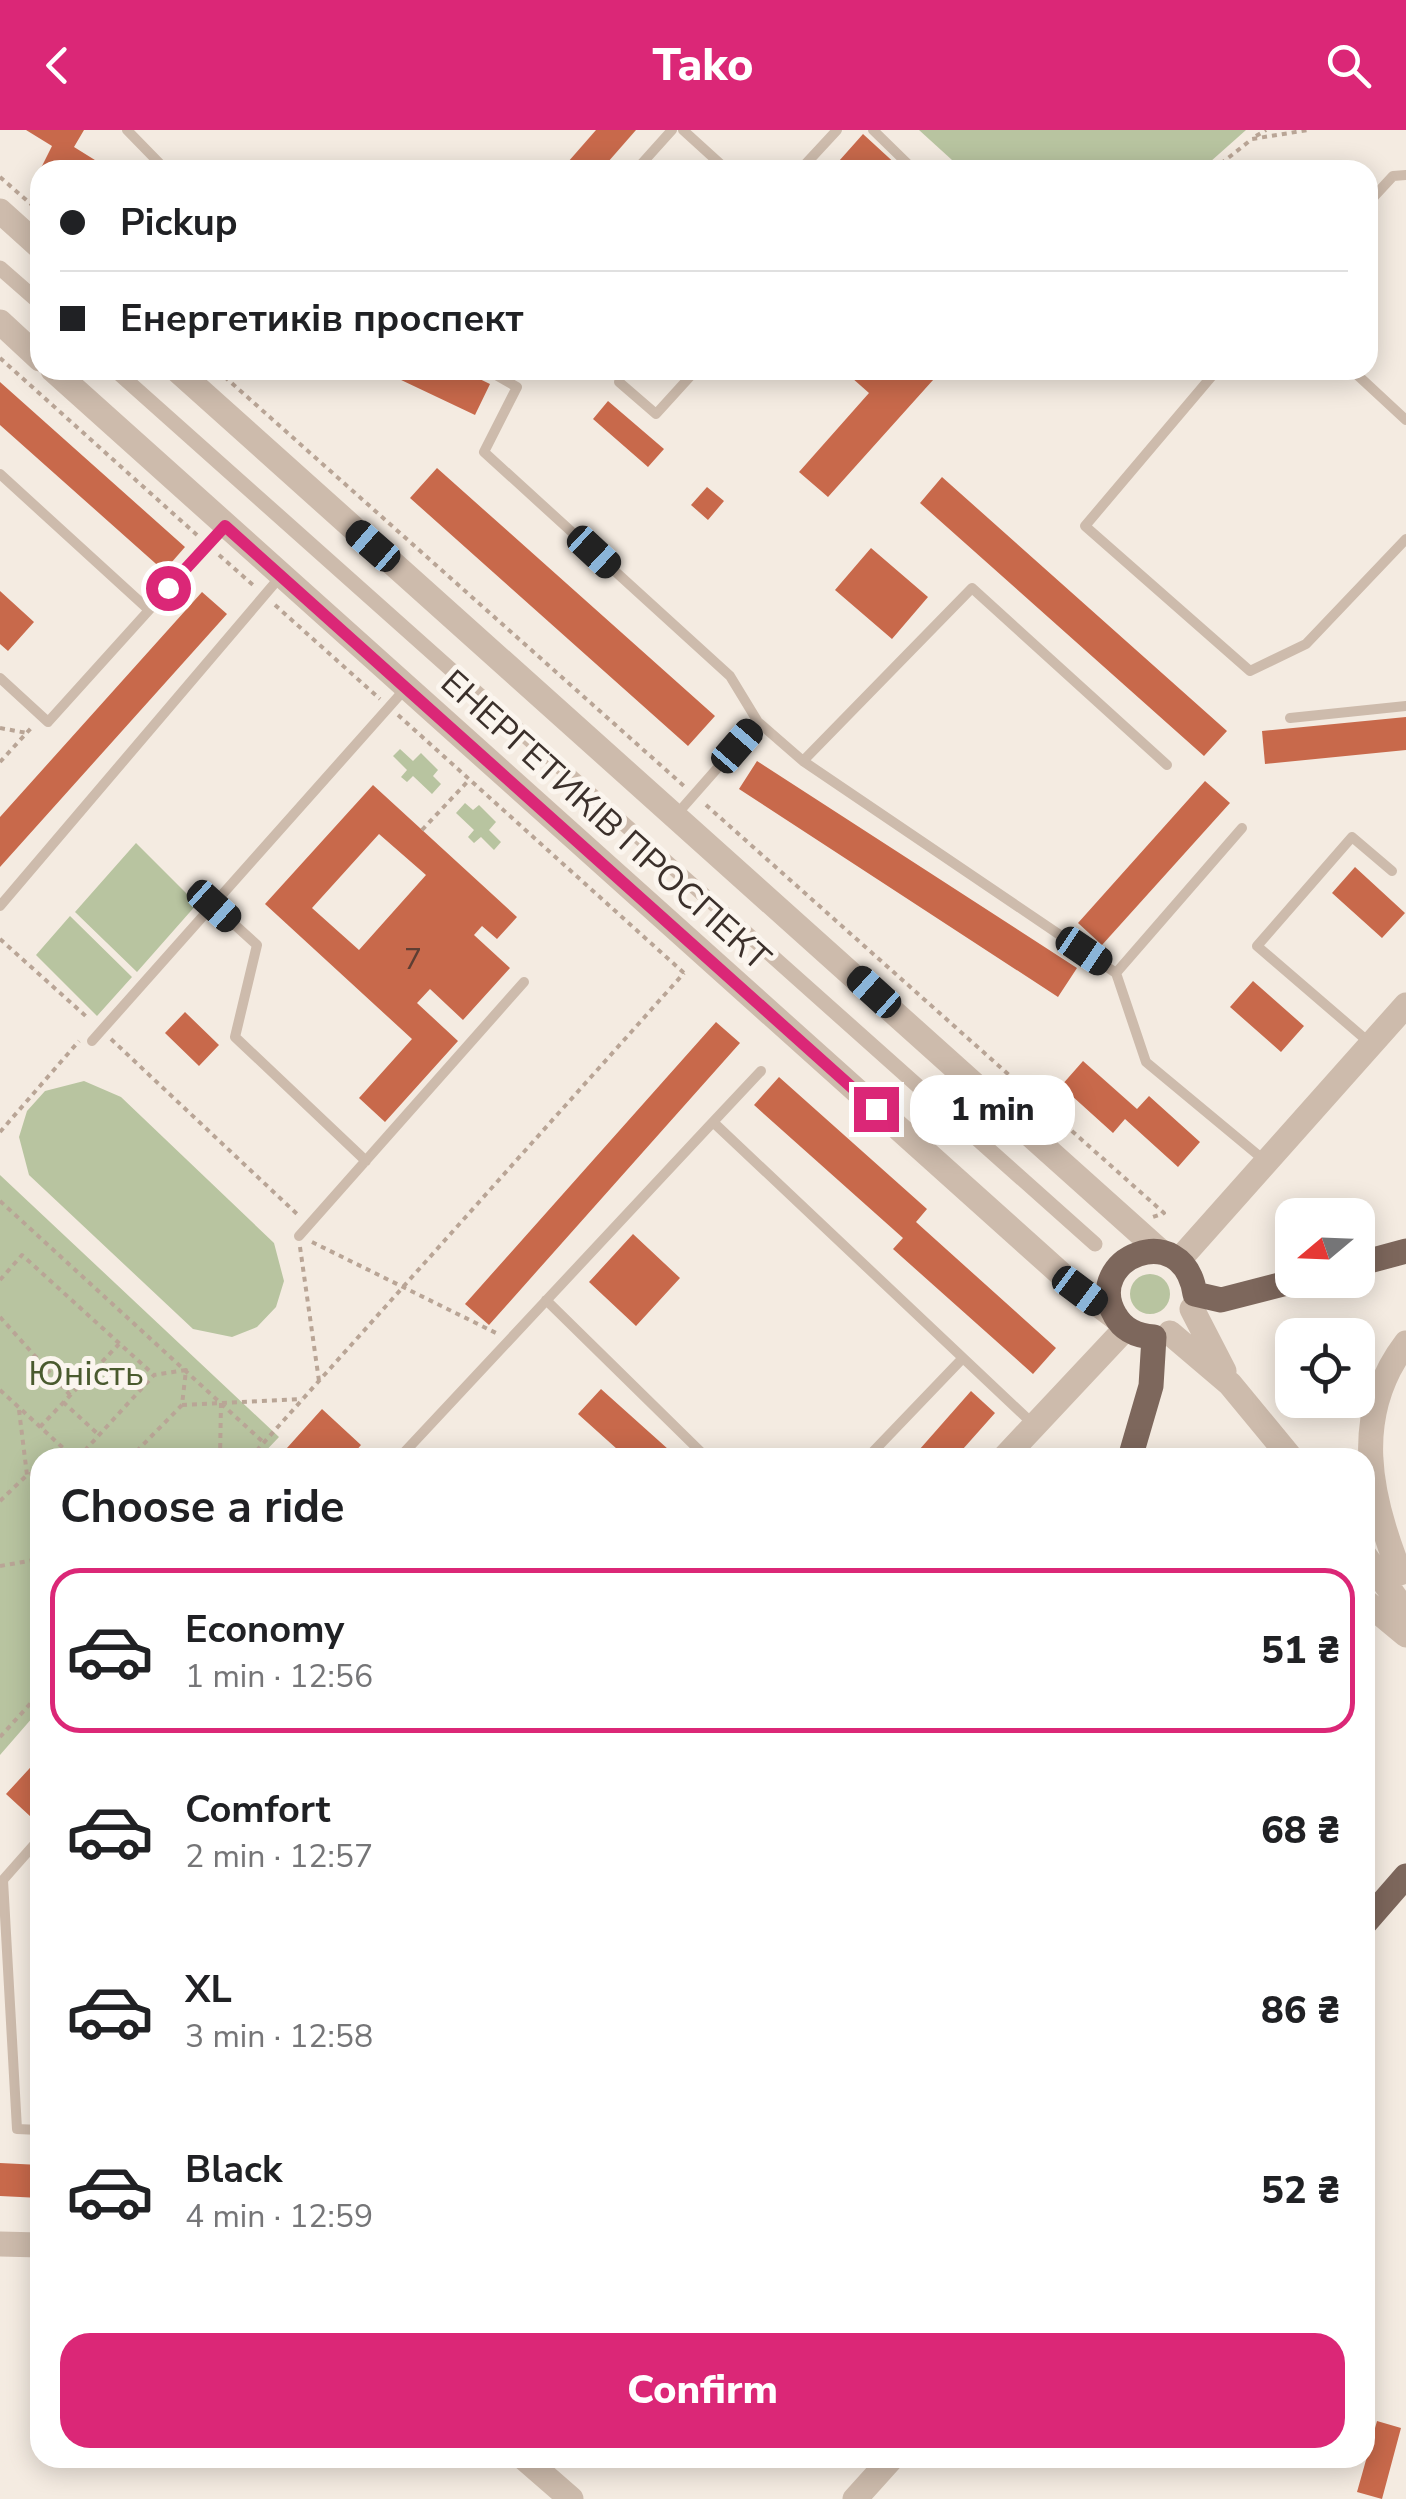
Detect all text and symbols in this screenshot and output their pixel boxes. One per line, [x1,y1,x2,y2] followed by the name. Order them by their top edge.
[652,35,754,96] text: Tako
[30,38,85,93] icon: back
[1321,38,1376,93] icon: search
[120,197,238,248] text: Pickup
[120,293,524,344] text: Енергетиків проспект
[341,515,405,577] car
[562,521,626,583] car
[146,566,191,611] route start
[431,660,781,981] street label: ЕНЕРГЕТИКІВ ПРОСПЕКТ
[706,714,768,778] car
[182,875,246,937] car
[1051,922,1117,980] car
[404,939,422,980] house number: 7
[842,961,906,1023] car
[911,1074,1076,1144] callout: 1 min
[854,1087,899,1132] route end
[950,1088,1035,1131] text: 1 min
[1275,1198,1375,1298] north arrow
[1275,1198,1375,1418] map controls
[1047,1261,1113,1321] car
[1275,1318,1375,1418] button: locate
[28,1350,144,1397] park label: Юність
[60,1477,345,1538] text: Choose a ride
[185,1604,344,1655] text: Economy
[65,1606,155,1696] icon: car
[1261,1625,1340,1676] text: 51 ₴
[185,1655,373,1698] text: 1 min · 12:56
[185,1784,330,1835] text: Comfort
[65,1786,155,1876] icon: car
[1261,1805,1340,1856] text: 68 ₴
[185,1835,373,1878] text: 2 min · 12:57
[185,1964,232,2015] text: XL
[65,1966,155,2056] icon: car
[1261,1985,1340,2036] text: 86 ₴
[185,2015,373,2058] text: 3 min · 12:58
[185,2144,282,2195] text: Black
[65,2146,155,2236] icon: car
[1261,2165,1340,2216] text: 52 ₴
[185,2195,373,2238] text: 4 min · 12:59
[60,2333,1345,2448] button: Confirm

